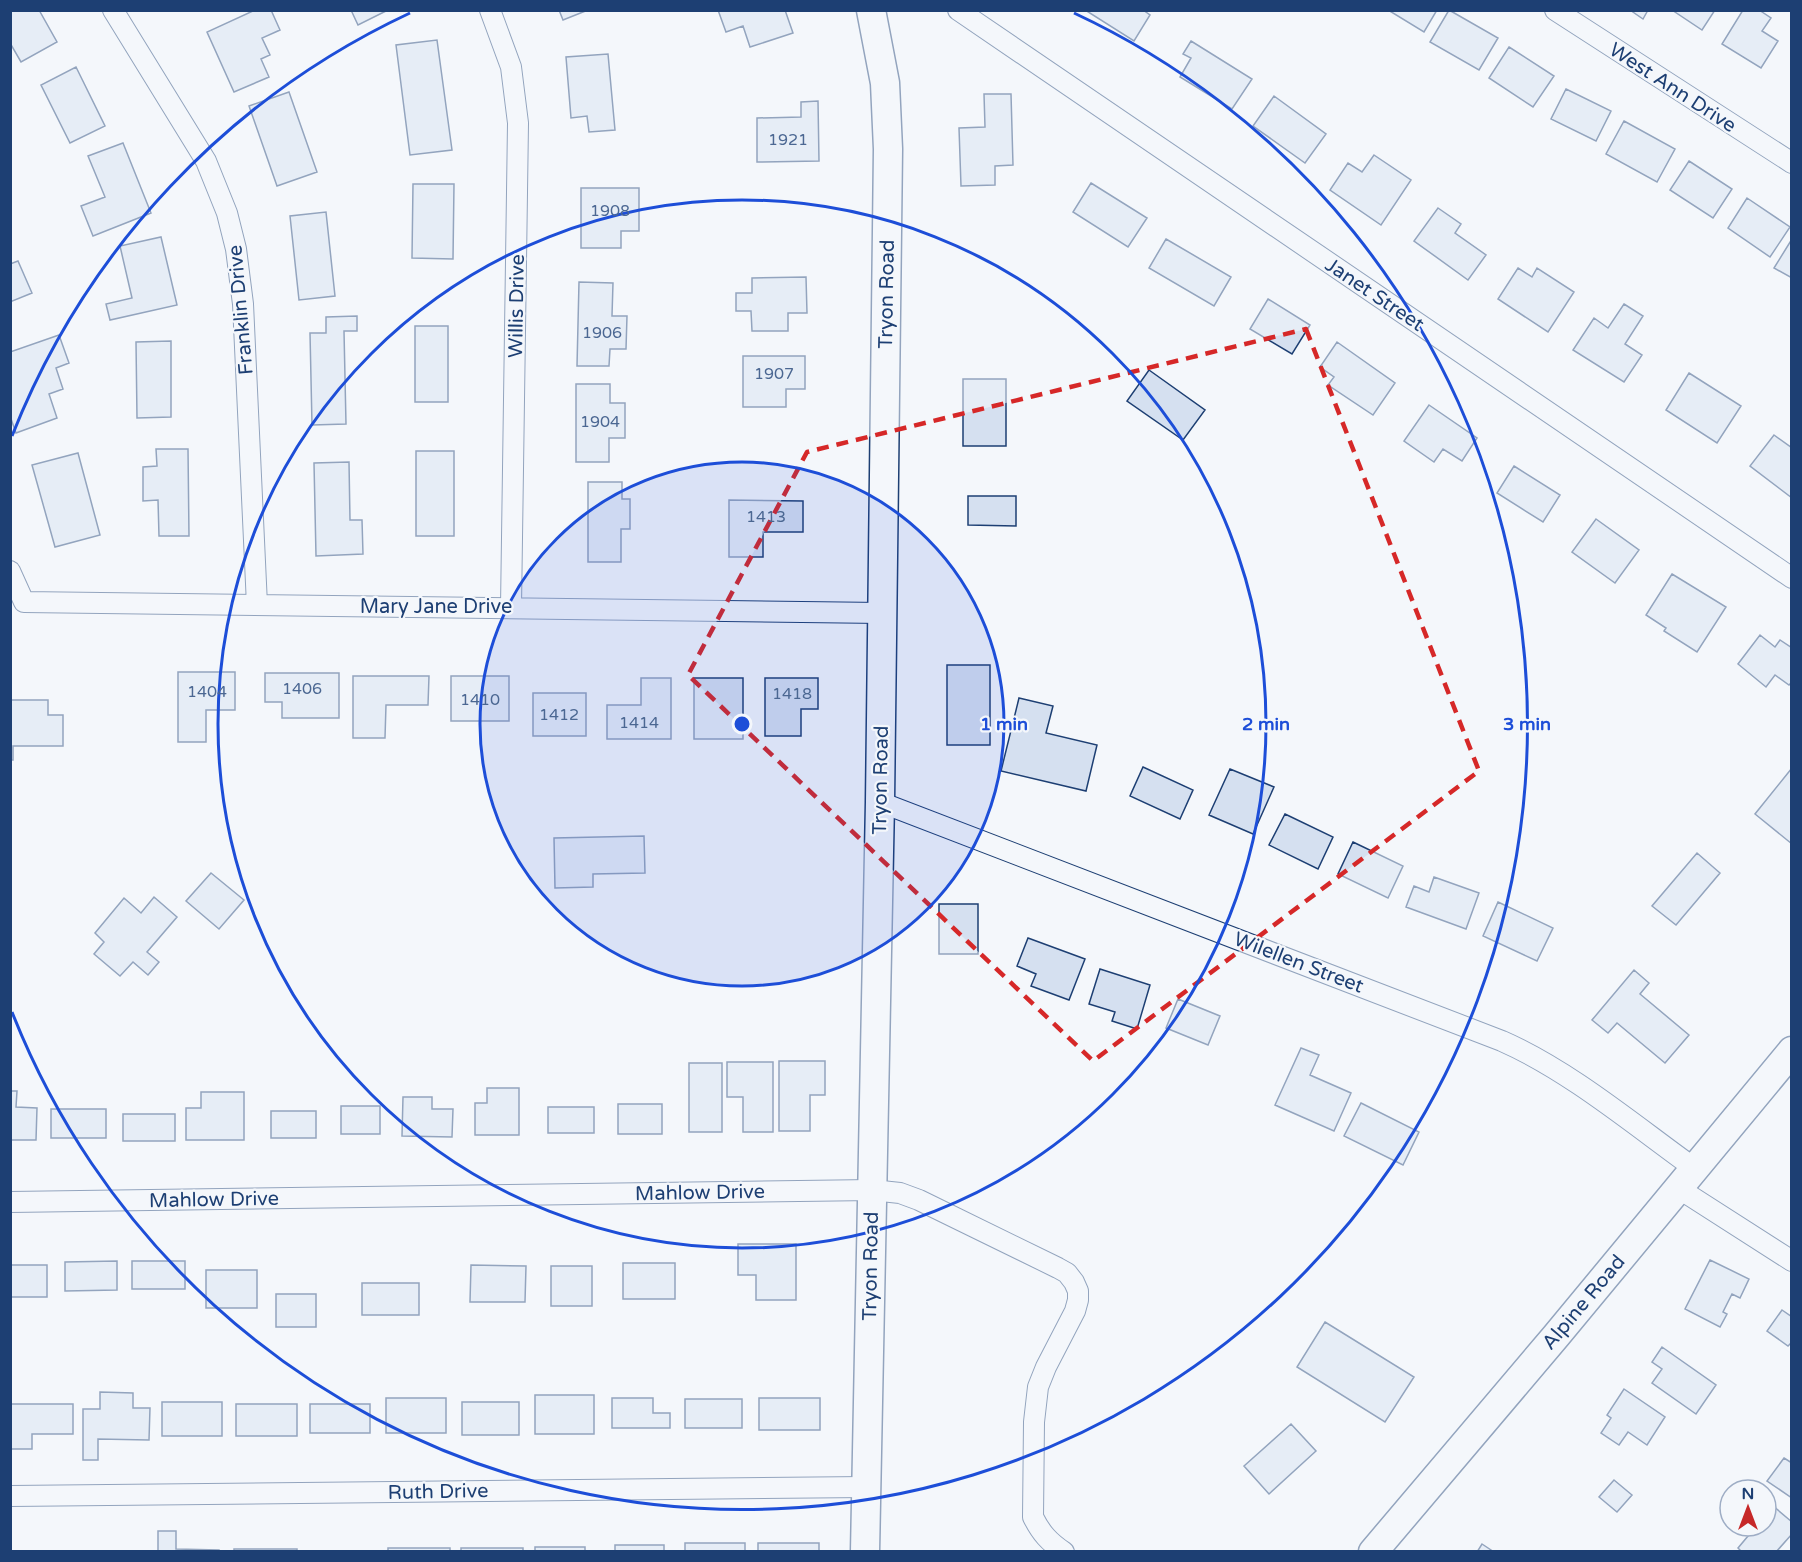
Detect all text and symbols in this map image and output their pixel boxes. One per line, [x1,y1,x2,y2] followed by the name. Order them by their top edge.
[1604,38,1740,138] street label: West Ann Drive
[768,130,808,150] house number: 1921
[590,201,630,221] house number: 1908
[874,239,900,349] street label: Tryon Road
[223,244,259,376] street label: Franklin Drive
[1320,253,1429,337] street label: Janet Street
[504,254,530,358] street label: Willis Drive
[582,323,622,343] house number: 1906
[754,364,794,384] house number: 1907
[580,412,620,432] house number: 1904
[746,507,786,527] house number: 1413
[360,595,512,619] street label: Mary Jane Drive
[282,679,322,699] house number: 1406
[187,682,227,702] house number: 1404
[772,684,812,704] house number: 1418
[460,690,500,710] house number: 1410
[539,705,579,725] house number: 1412
[619,713,659,733] house number: 1414
[980,713,1028,735] text: 1 min
[1242,713,1290,735] text: 2 min
[1503,713,1551,735] text: 3 min
[732,714,752,734] centre of rings
[868,725,894,835] street label: Tryon Road
[1230,927,1367,999] street label: Wilellen Street
[635,1180,765,1206] street label: Mahlow Drive
[149,1187,279,1213] street label: Mahlow Drive
[858,1211,884,1321] street label: Tryon Road
[1537,1250,1630,1355] street label: Alpine Road
[1718,1478,1778,1538] north arrow
[387,1479,489,1505] street label: Ruth Drive
[1742,1484,1754,1504] text: N

